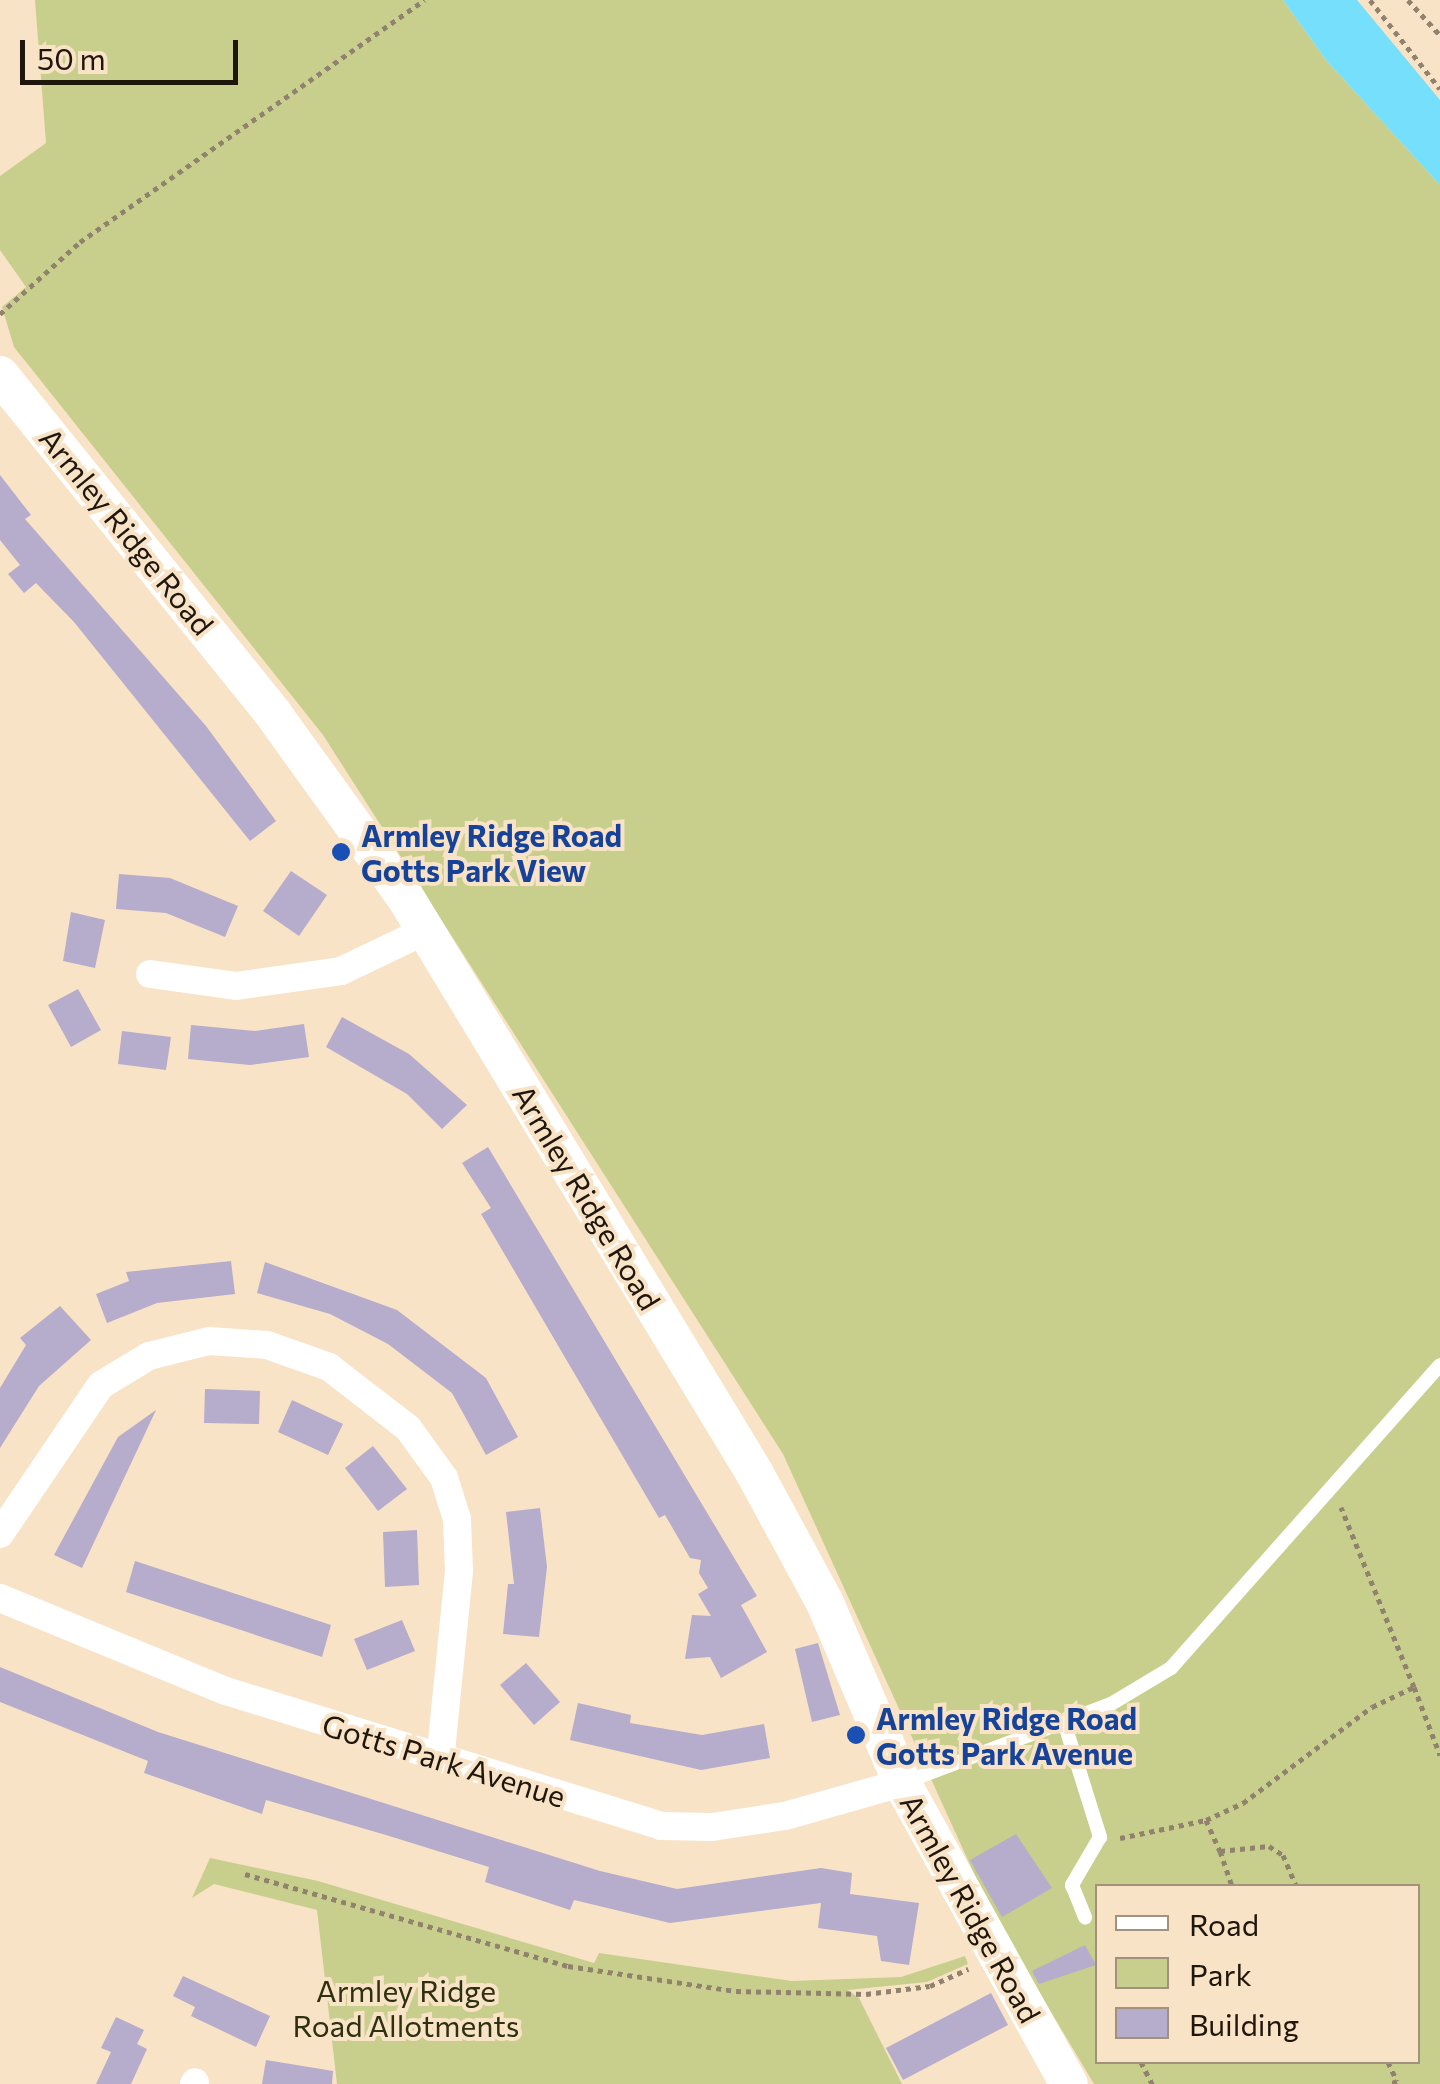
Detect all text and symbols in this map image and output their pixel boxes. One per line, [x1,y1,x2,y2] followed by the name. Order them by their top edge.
[25,20,242,82] scale bar
[37,39,106,76] text: 50 m
[32,420,222,642] street label: Armley Ridge Road
[361,817,622,888] place label: Armley Ridge Road Gotts Park View
[330,841,352,863] marker: Armley Ridge Road Gotts Park View
[506,1078,668,1316] street label: Armley Ridge Road
[876,1700,1137,1770] place label: Armley Ridge Road Gotts Park Avenue
[318,1706,570,1814] street label: Gotts Park Avenue
[845,1724,867,1746] marker: Armley Ridge Road Gotts Park Avenue
[893,1787,1049,2029] street label: Armley Ridge Road
[1095,1884,1420,2064] legend
[1189,1905,1259,1942] text: Road
[1189,1955,1252,1992] text: Park
[293,1972,519,2042] park label: Armley Ridge Road Allotments
[1189,2005,1299,2042] text: Building

